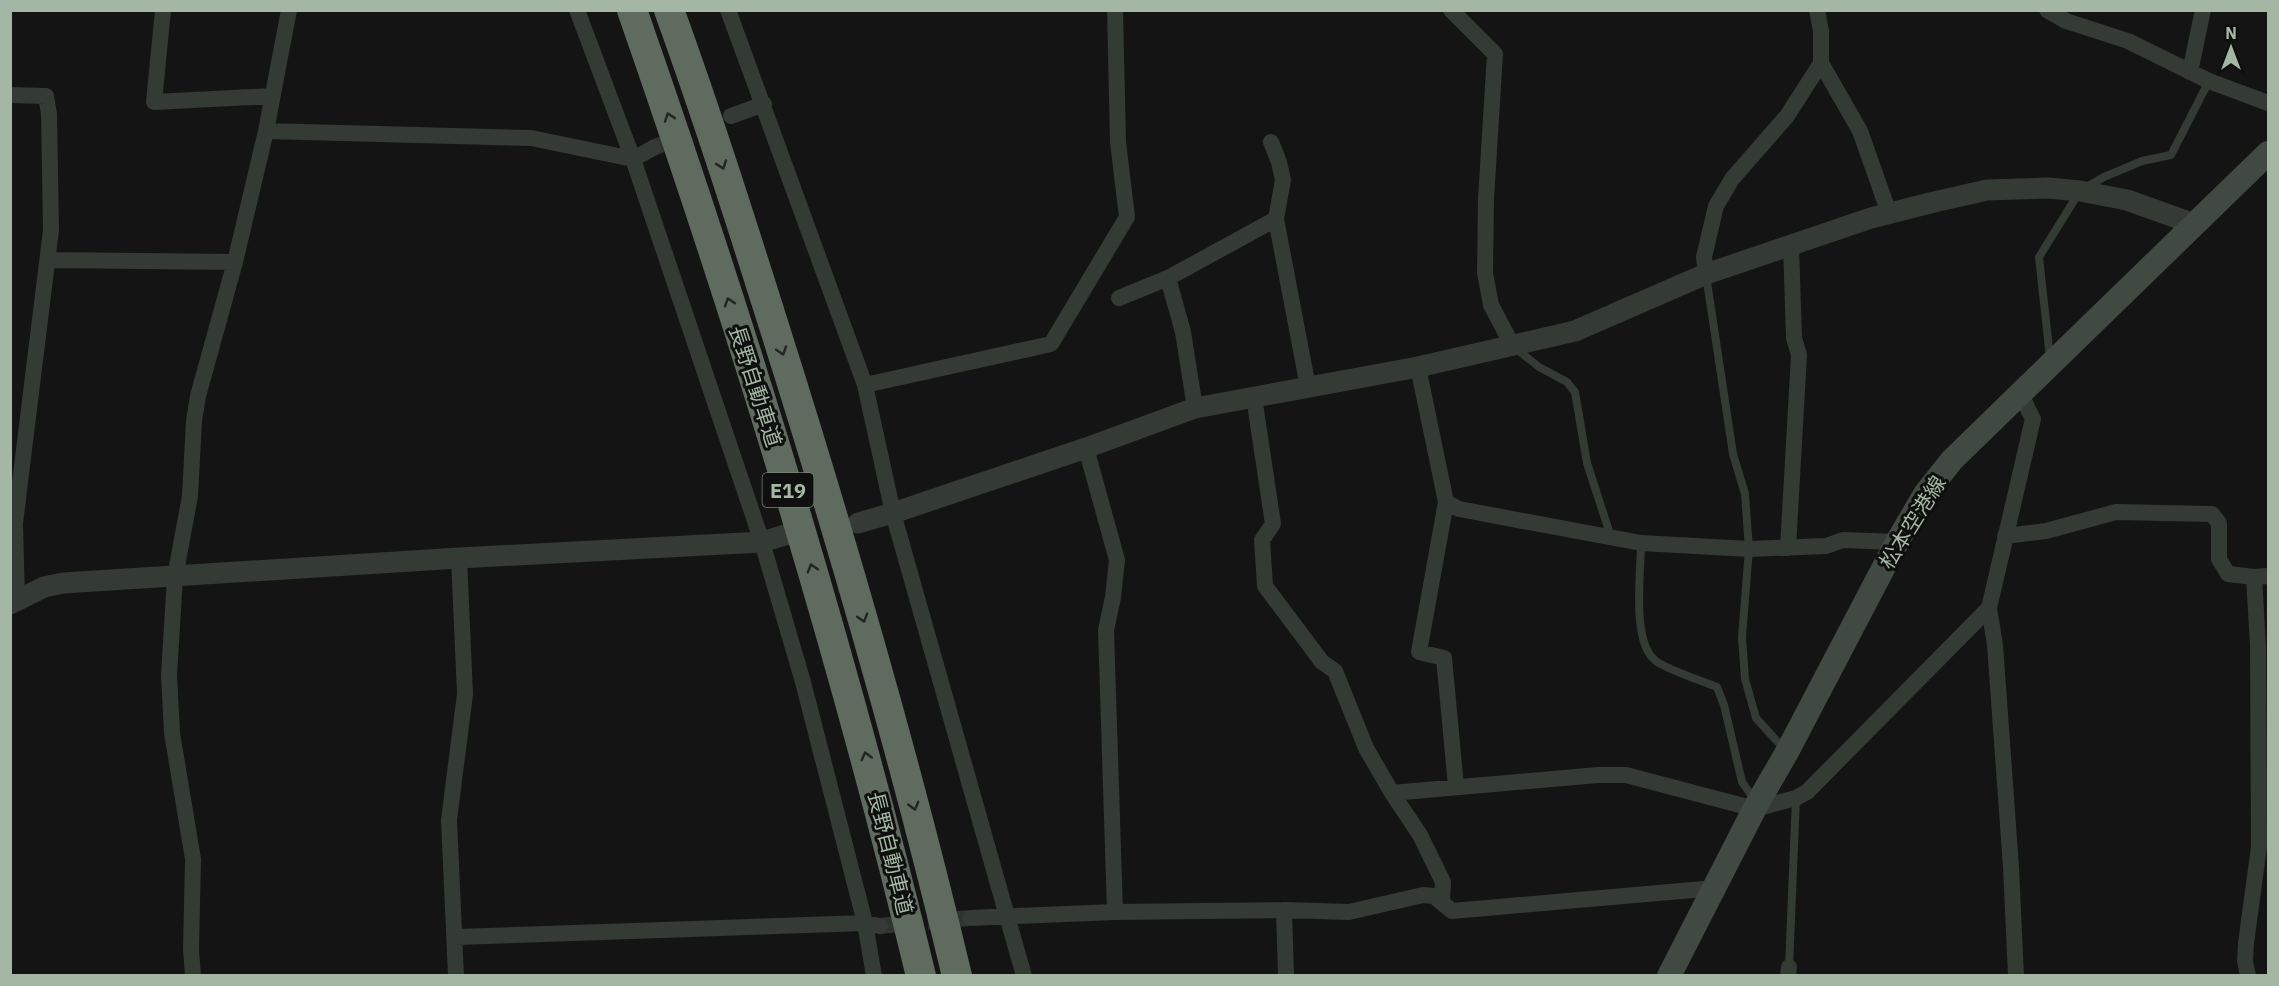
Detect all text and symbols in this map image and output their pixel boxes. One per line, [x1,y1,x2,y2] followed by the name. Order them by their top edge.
[2201,18,2261,78] north arrow
[2225,23,2237,43] text: N
[663,112,676,122] one-way arrow
[715,159,728,170] one-way arrow
[724,297,737,308] one-way arrow
[723,322,789,450] street label: 長野自動車道
[774,345,787,356] one-way arrow
[1872,470,1952,574] street label: 松本空港線
[762,473,814,507] road number: E19
[807,563,819,574] one-way arrow
[856,612,868,623] one-way arrow
[860,751,873,761] one-way arrow
[862,788,920,918] street label: 長野自動車道
[907,801,920,811] one-way arrow

